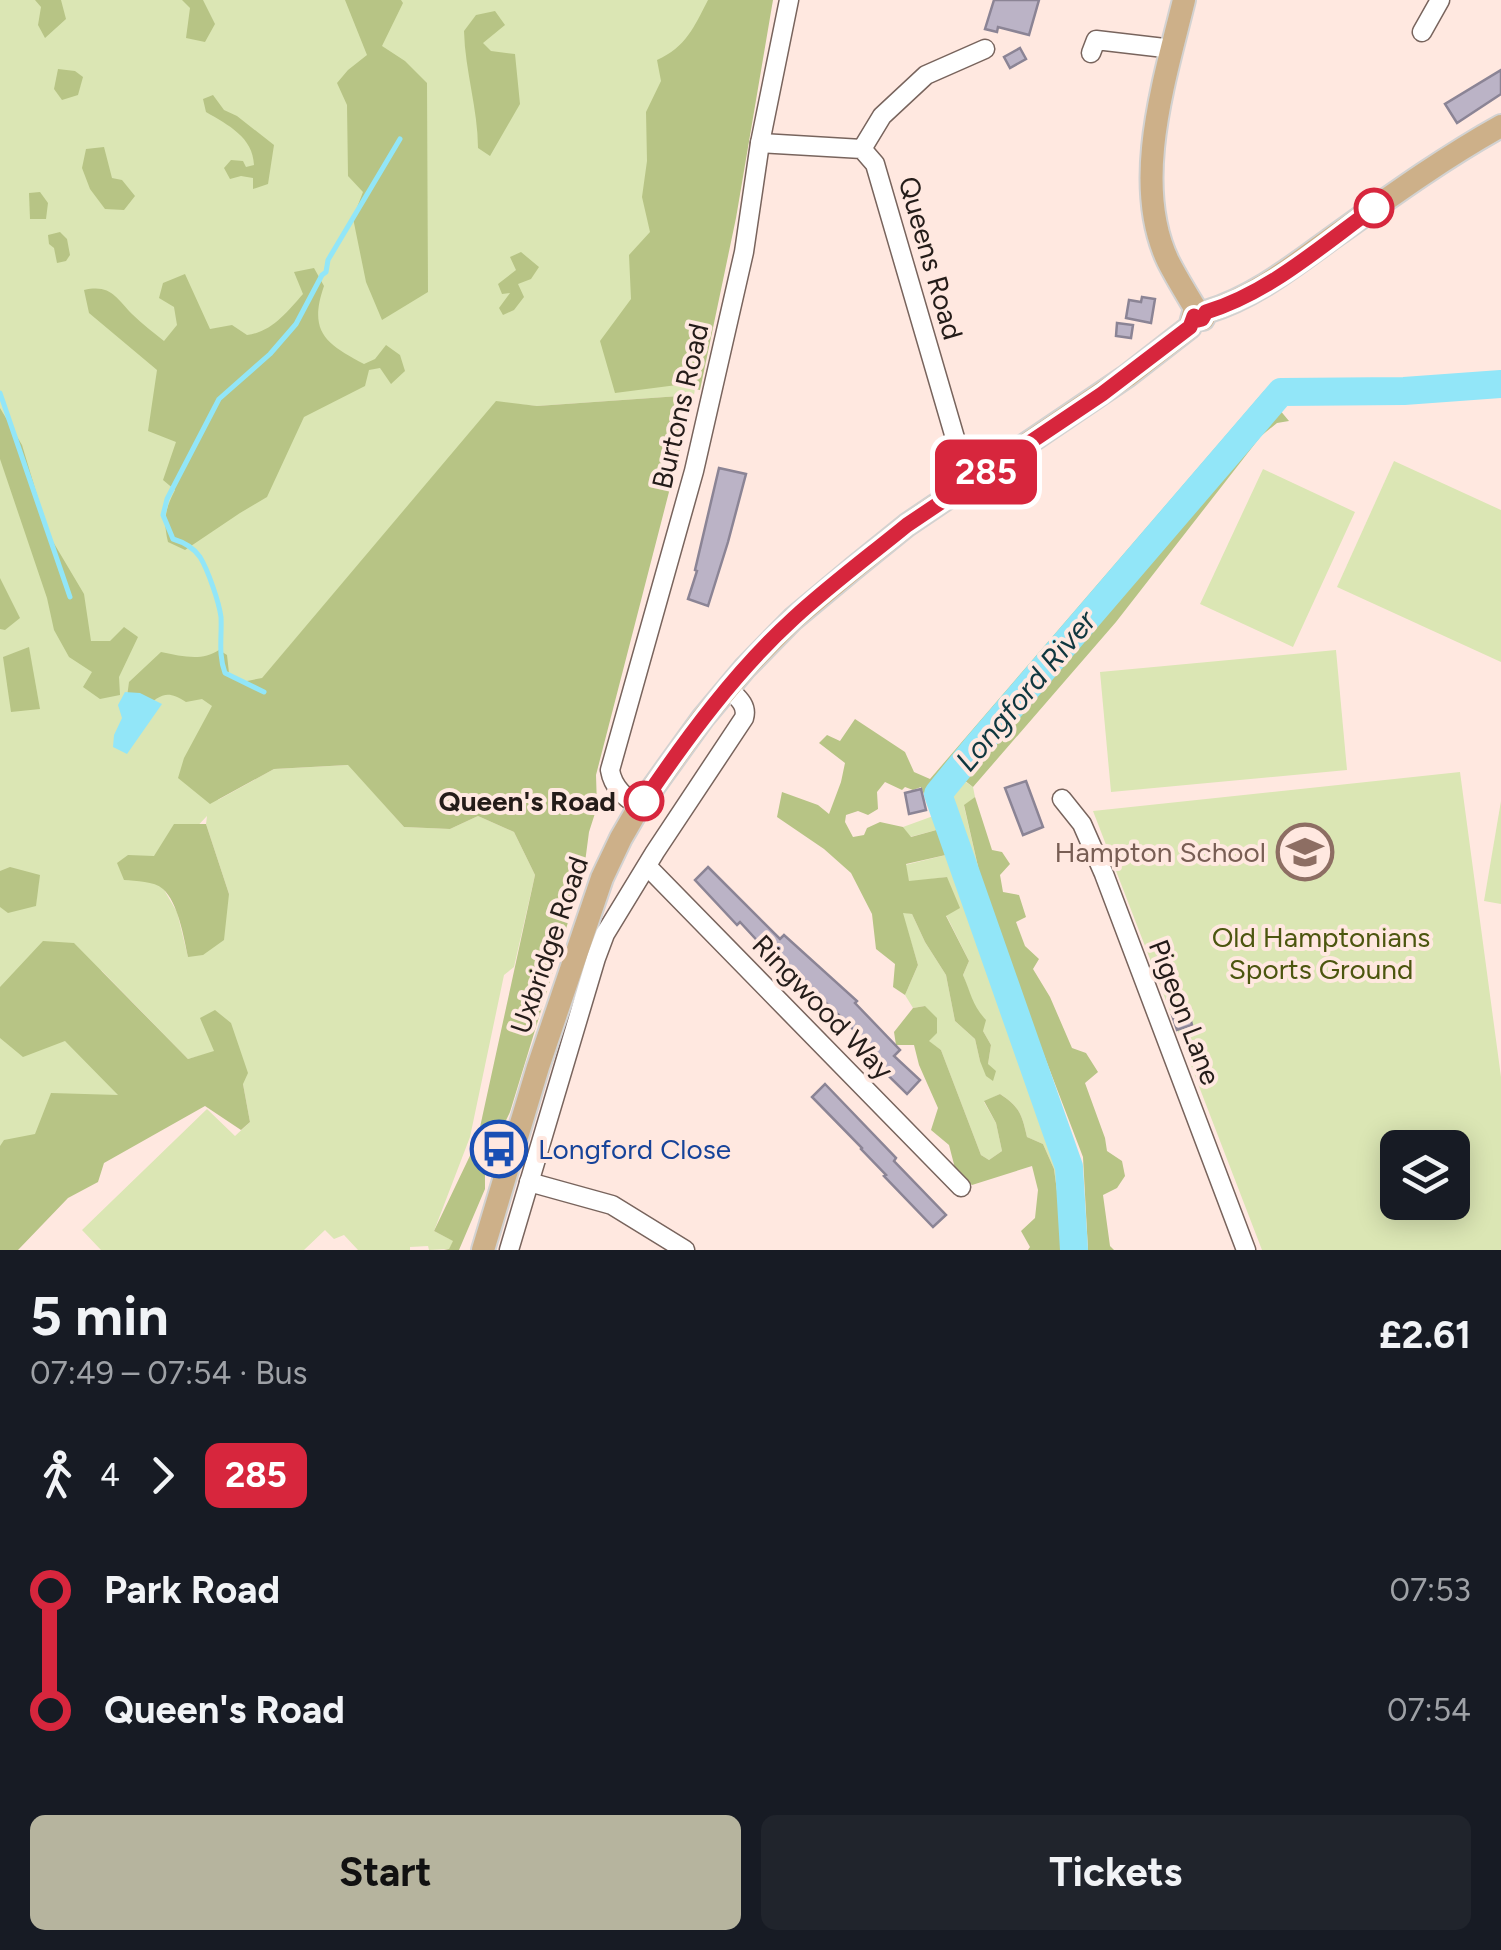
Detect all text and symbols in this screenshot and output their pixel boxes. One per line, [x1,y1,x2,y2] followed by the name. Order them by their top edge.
[891,173,971,343] street label: Queens Road
[1355,189,1393,227] unlabelled marker
[644,320,716,492] street label: Burtons Road
[928,440,1044,504] line badge: 285
[955,451,1017,493] text: 285
[948,601,1105,779] water label: Longford River
[625,782,663,820] marker: Queen's Road
[439,784,616,818] place label: Queen's Road
[1275,822,1335,882] school or university icon: Hampton School
[1054,835,1266,869] place label: Hampton School
[503,852,595,1038] street label: Uxbridge Road
[1212,920,1430,986] park label: Old Hamptonians Sports Ground
[745,928,901,1087] street label: Ringwood Way
[1142,935,1228,1089] street label: Pigeon Lane
[469,1119,529,1179] bus stop icon: Longford Close
[1380,1130,1470,1220] map controls
[1380,1130,1470,1220] button: layers
[538,1132,731,1166] place label: Longford Close
[30,1283,169,1349] text: 5 min
[1379,1312,1471,1358] text: £2.61
[30,1354,308,1392] text: 07:49 – 07:54 · Bus
[30,1448,85,1503] icon: walk
[135,1448,190,1503] icon: forward
[225,1454,287,1496] text: 285
[100,1456,120,1494] text: 4
[104,1567,280,1613] text: Park Road
[1389,1571,1471,1609] text: 07:53
[104,1687,345,1733] text: Queen's Road
[1387,1691,1471,1729] text: 07:54
[30,1815,741,1930] button: Start
[761,1815,1471,1930] button: Tickets

